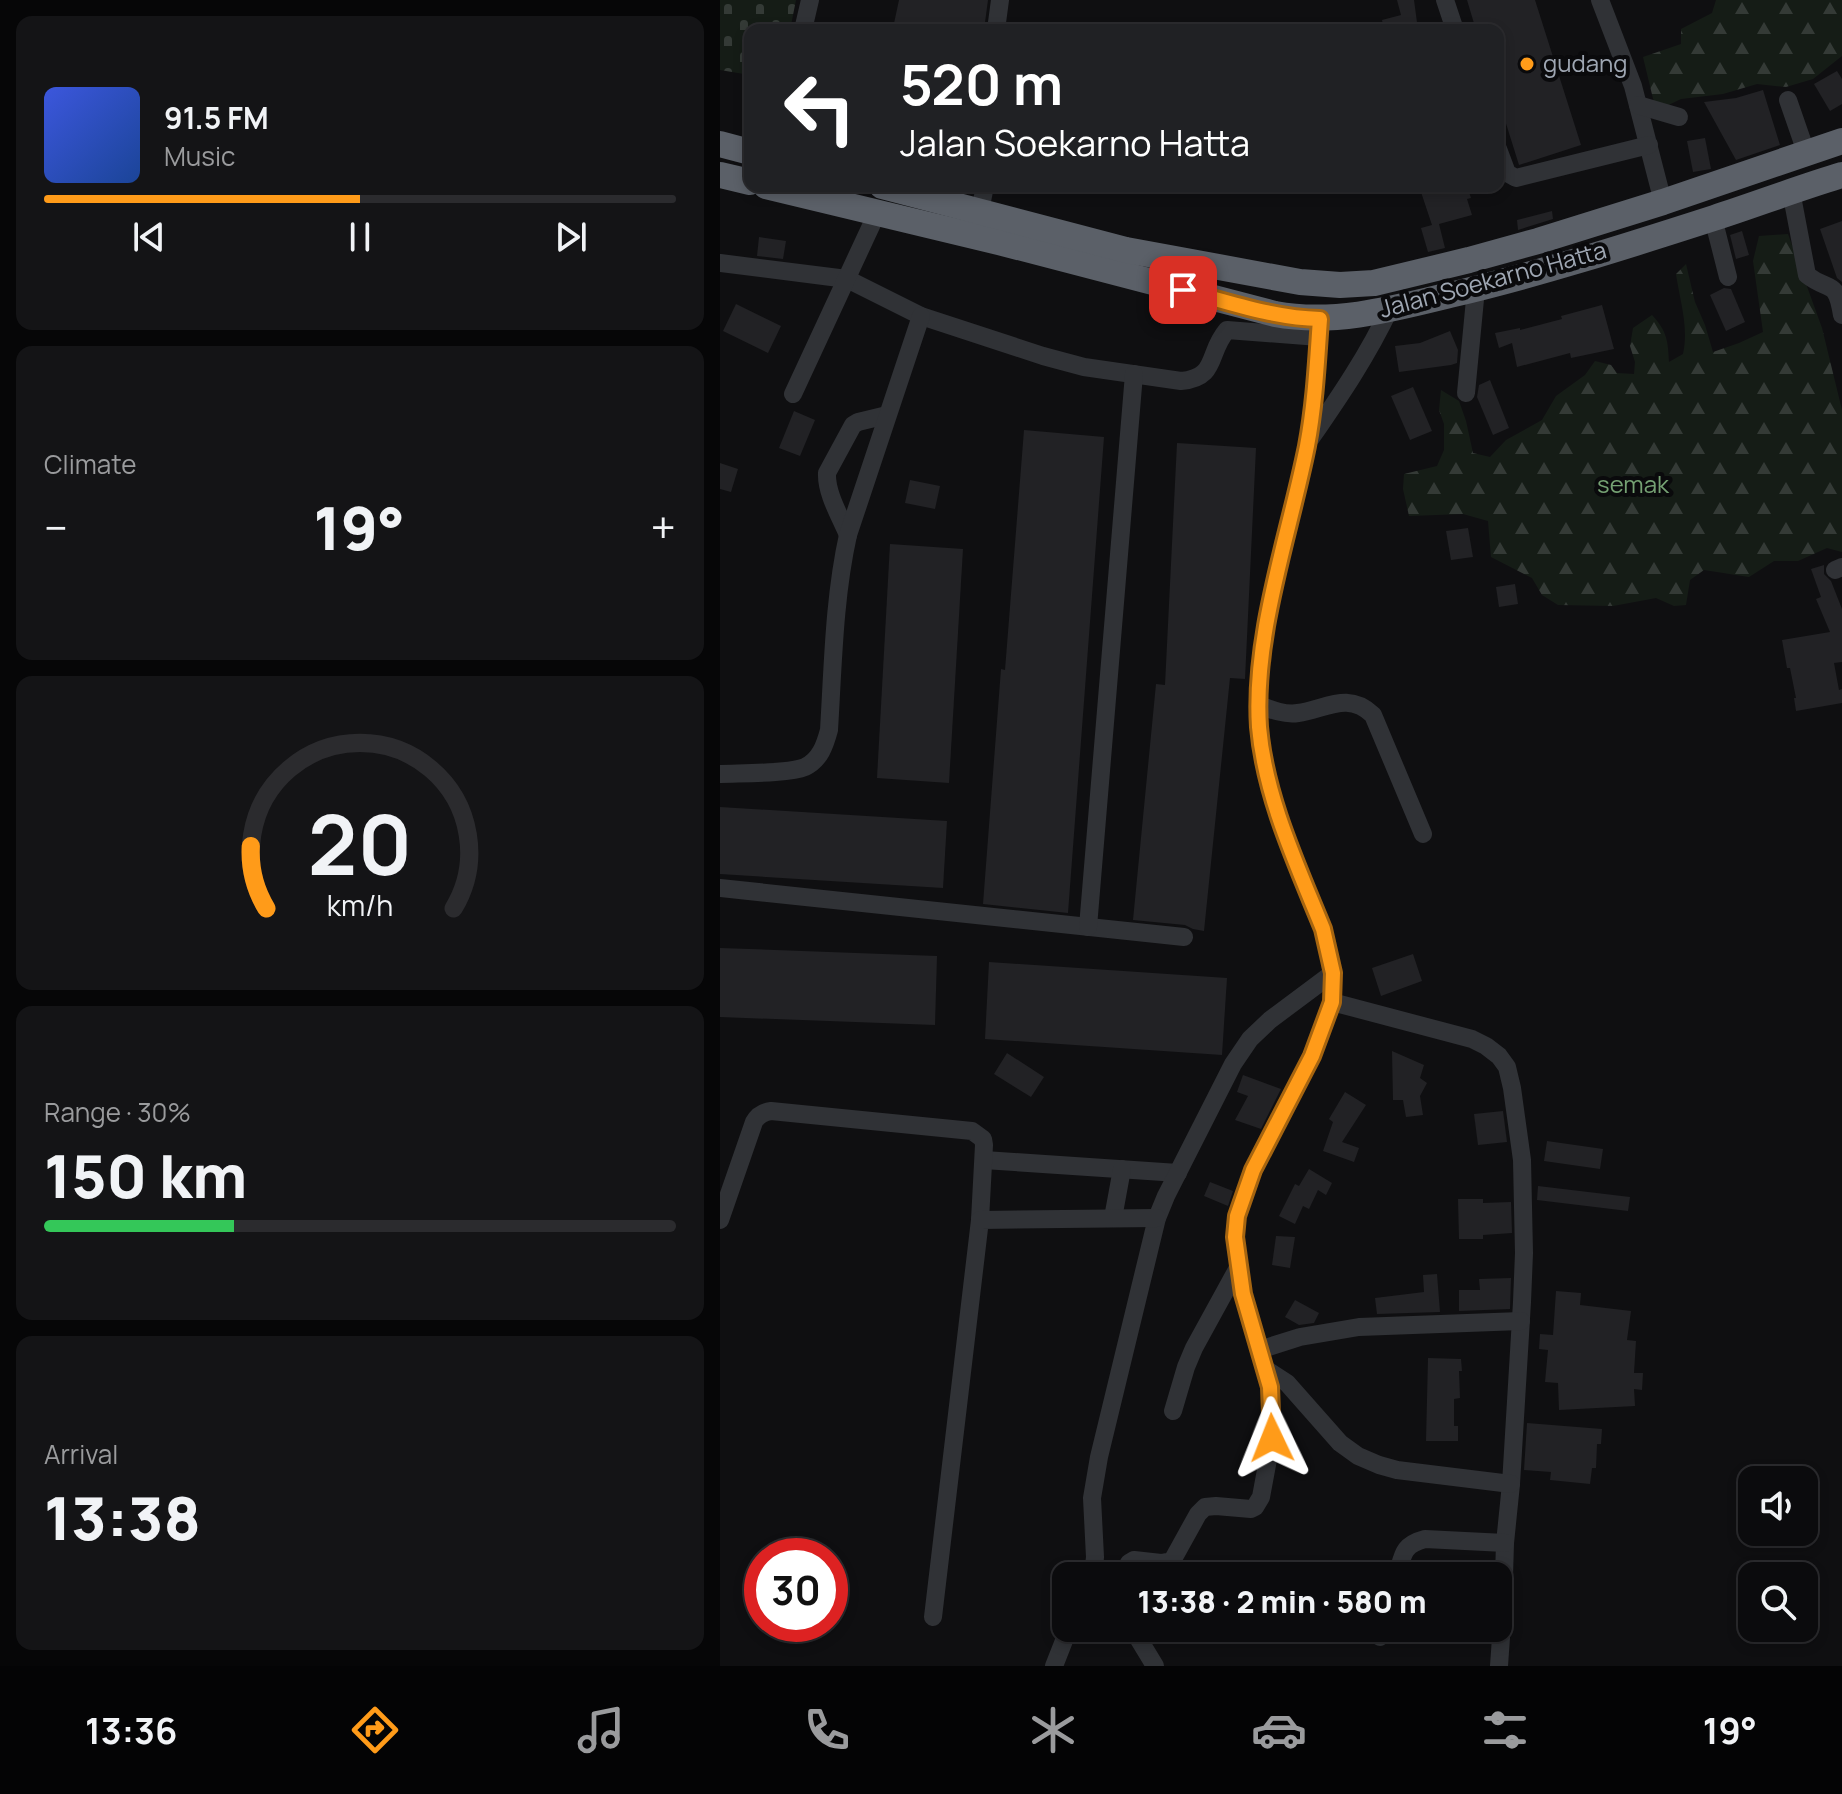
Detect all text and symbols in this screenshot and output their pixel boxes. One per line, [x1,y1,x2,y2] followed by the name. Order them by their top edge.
[900,45,1063,122] text: 520 m
[1543,46,1627,79] place label: gudang
[1518,55,1536,73] marker: gudang
[768,56,872,160] icon: left
[164,97,269,138] text: 91.5 FM
[900,118,1250,167] text: Jalan Soekarno Hatta
[164,138,235,174] text: Music
[127,215,171,259] icon: previous
[338,215,382,259] icon: pause
[549,215,593,259] icon: next
[1376,232,1610,325] street label: Jalan Soekarno Hatta
[1149,256,1217,324] pin
[1161,268,1205,312] icon: arrive
[44,446,136,482] text: Climate
[1597,467,1670,500] park label: semak
[313,486,405,568] text: 19°
[44,497,68,557] text: −
[651,497,676,557] text: +
[308,786,412,900] text: 20
[327,886,393,925] text: km/h
[44,1094,191,1130] text: Range · 30%
[44,1134,247,1216] text: 150 km
[1230,1396,1314,1480] position arrow
[44,1436,118,1472] text: Arrival
[1738,1466,1818,1642] map controls
[1738,1466,1818,1546] button: sound
[44,1476,201,1558] text: 13:38
[744,1538,848,1642] speed limit sign: 30
[1738,1562,1818,1642] button: search
[1138,1581,1426,1622] text: 13:38 · 2 min · 580 m
[347,1702,403,1758] icon: directions
[573,1702,629,1758] icon: music
[799,1702,855,1758] icon: phone
[1025,1702,1081,1758] icon: climate
[1251,1702,1307,1758] icon: car
[1477,1702,1533,1758] icon: filters
[85,1706,177,1755] text: 13:36
[1703,1706,1757,1755] text: 19°

